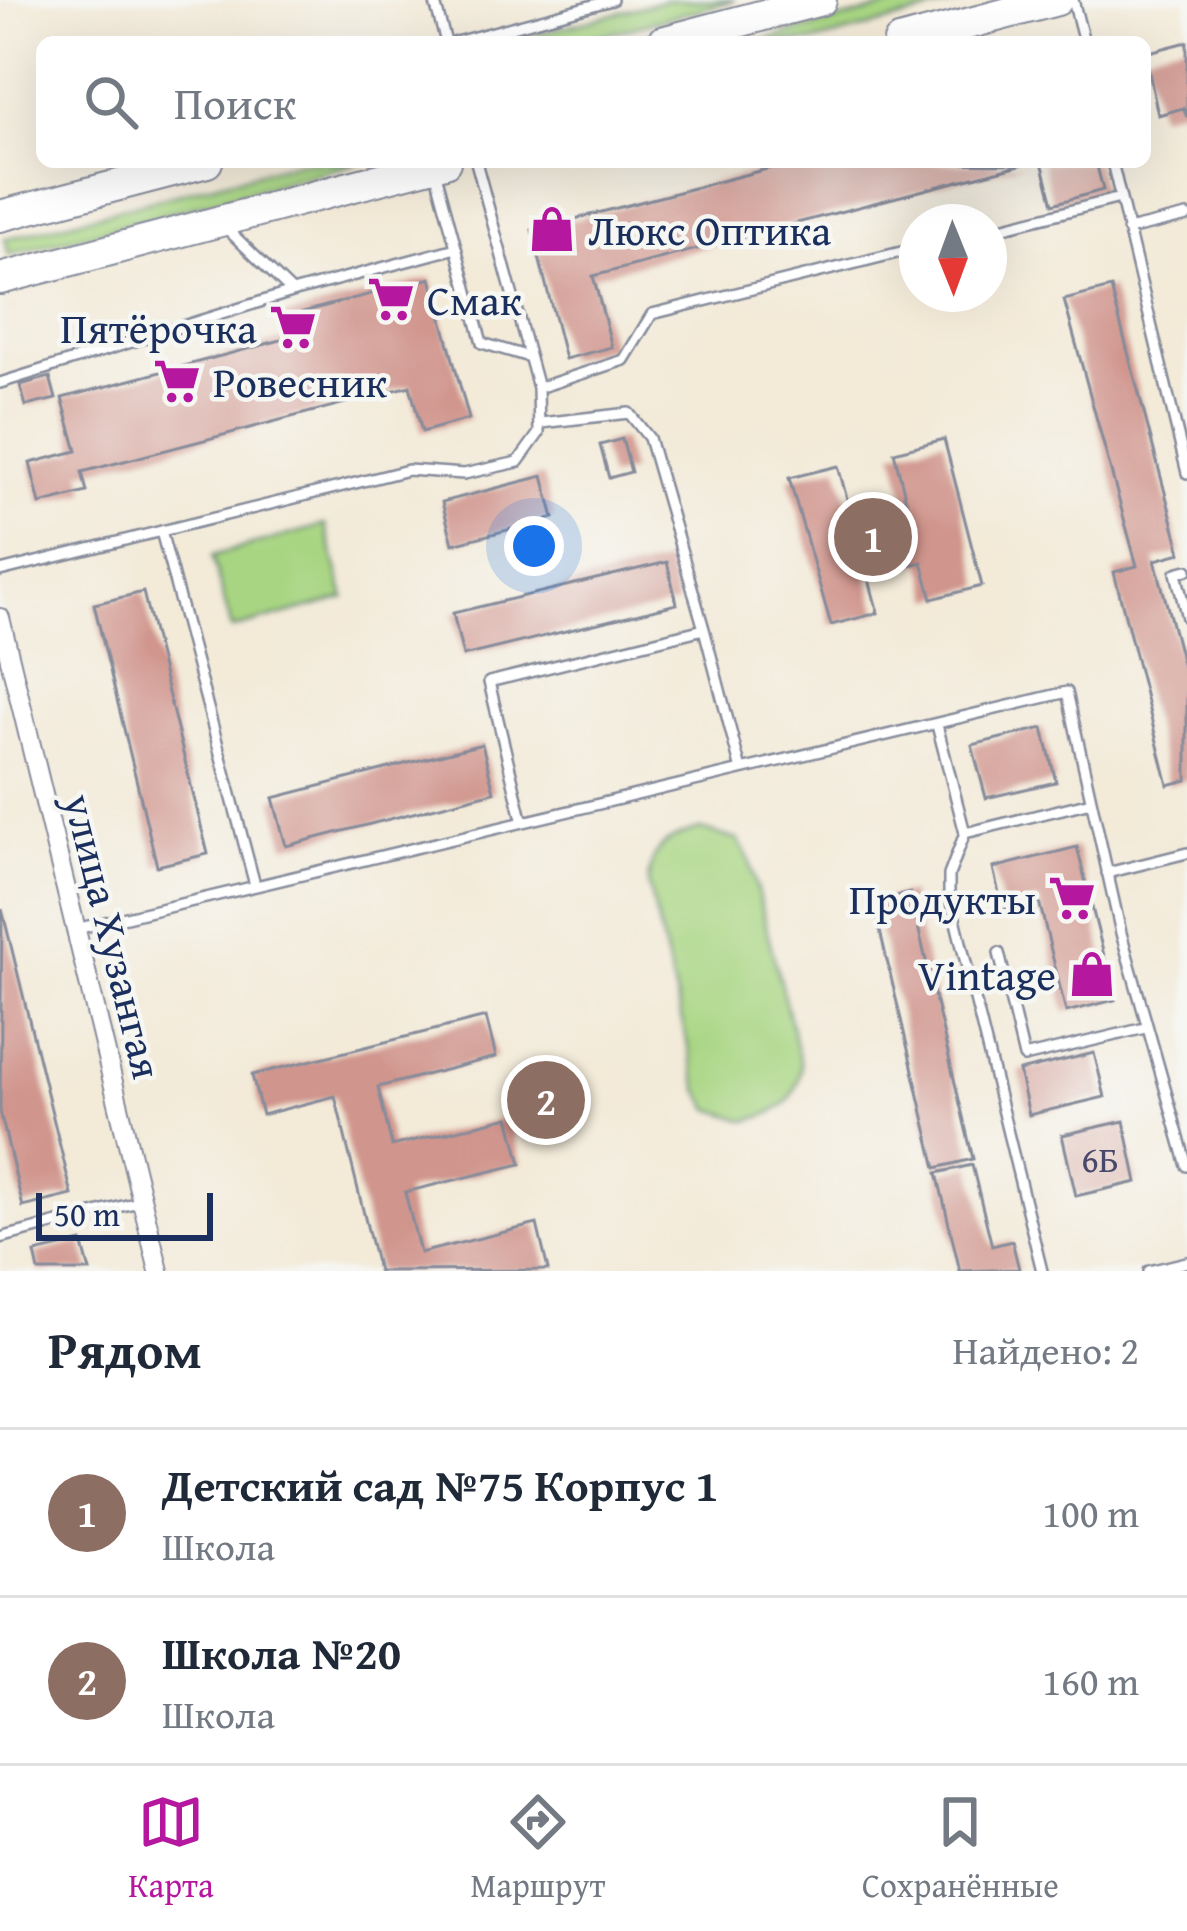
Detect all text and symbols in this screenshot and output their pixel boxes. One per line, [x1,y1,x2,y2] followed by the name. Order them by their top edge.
[36,36,1151,168] search box
[78,69,144,135] icon: search
[174,70,296,135] text: Поиск
[588,199,831,260] place label: Люкс Оптика
[527,204,577,254] shop icon: Люкс Оптика
[899,204,1007,312] north arrow
[427,269,522,330] place label: Смак
[366,274,416,324] supermarket icon: Смак
[60,297,257,358] place label: Пятёрочка
[268,302,318,352] supermarket icon: Пятёрочка
[213,351,387,412] place label: Ровесник
[152,356,202,406] supermarket icon: Ровесник
[834,492,912,582] pin: 1
[504,516,564,576] your location
[49,786,179,1085] street label: улица Хузангая
[849,868,1036,929] place label: Продукты
[1047,873,1097,923] supermarket icon: Продукты
[918,944,1056,1005] place label: Vintage
[1067,949,1117,999] shop icon: Vintage
[507,1055,585,1145] pin: 2
[1081,1132,1119,1185] house number: 6Б
[36,1187,213,1240] scale bar
[54,1190,120,1238] text: 50 m
[48,1312,202,1387] text: Рядом
[952,1321,1139,1378] text: Найдено: 2
[162,1452,719,1517] text: Детский сад №75 Корпус 1
[77,1484,97,1541] text: 1
[1042,1484,1139,1541] text: 100 m
[162,1517,275,1574] text: Школа
[162,1620,401,1685] text: Школа №20
[77,1652,97,1709] text: 2
[1042,1652,1139,1709] text: 160 m
[162,1685,275,1742] text: Школа
[128,1789,214,1909] tab: Карта
[470,1789,605,1909] tab: Маршрут
[862,1789,1059,1909] tab: Сохранённые

